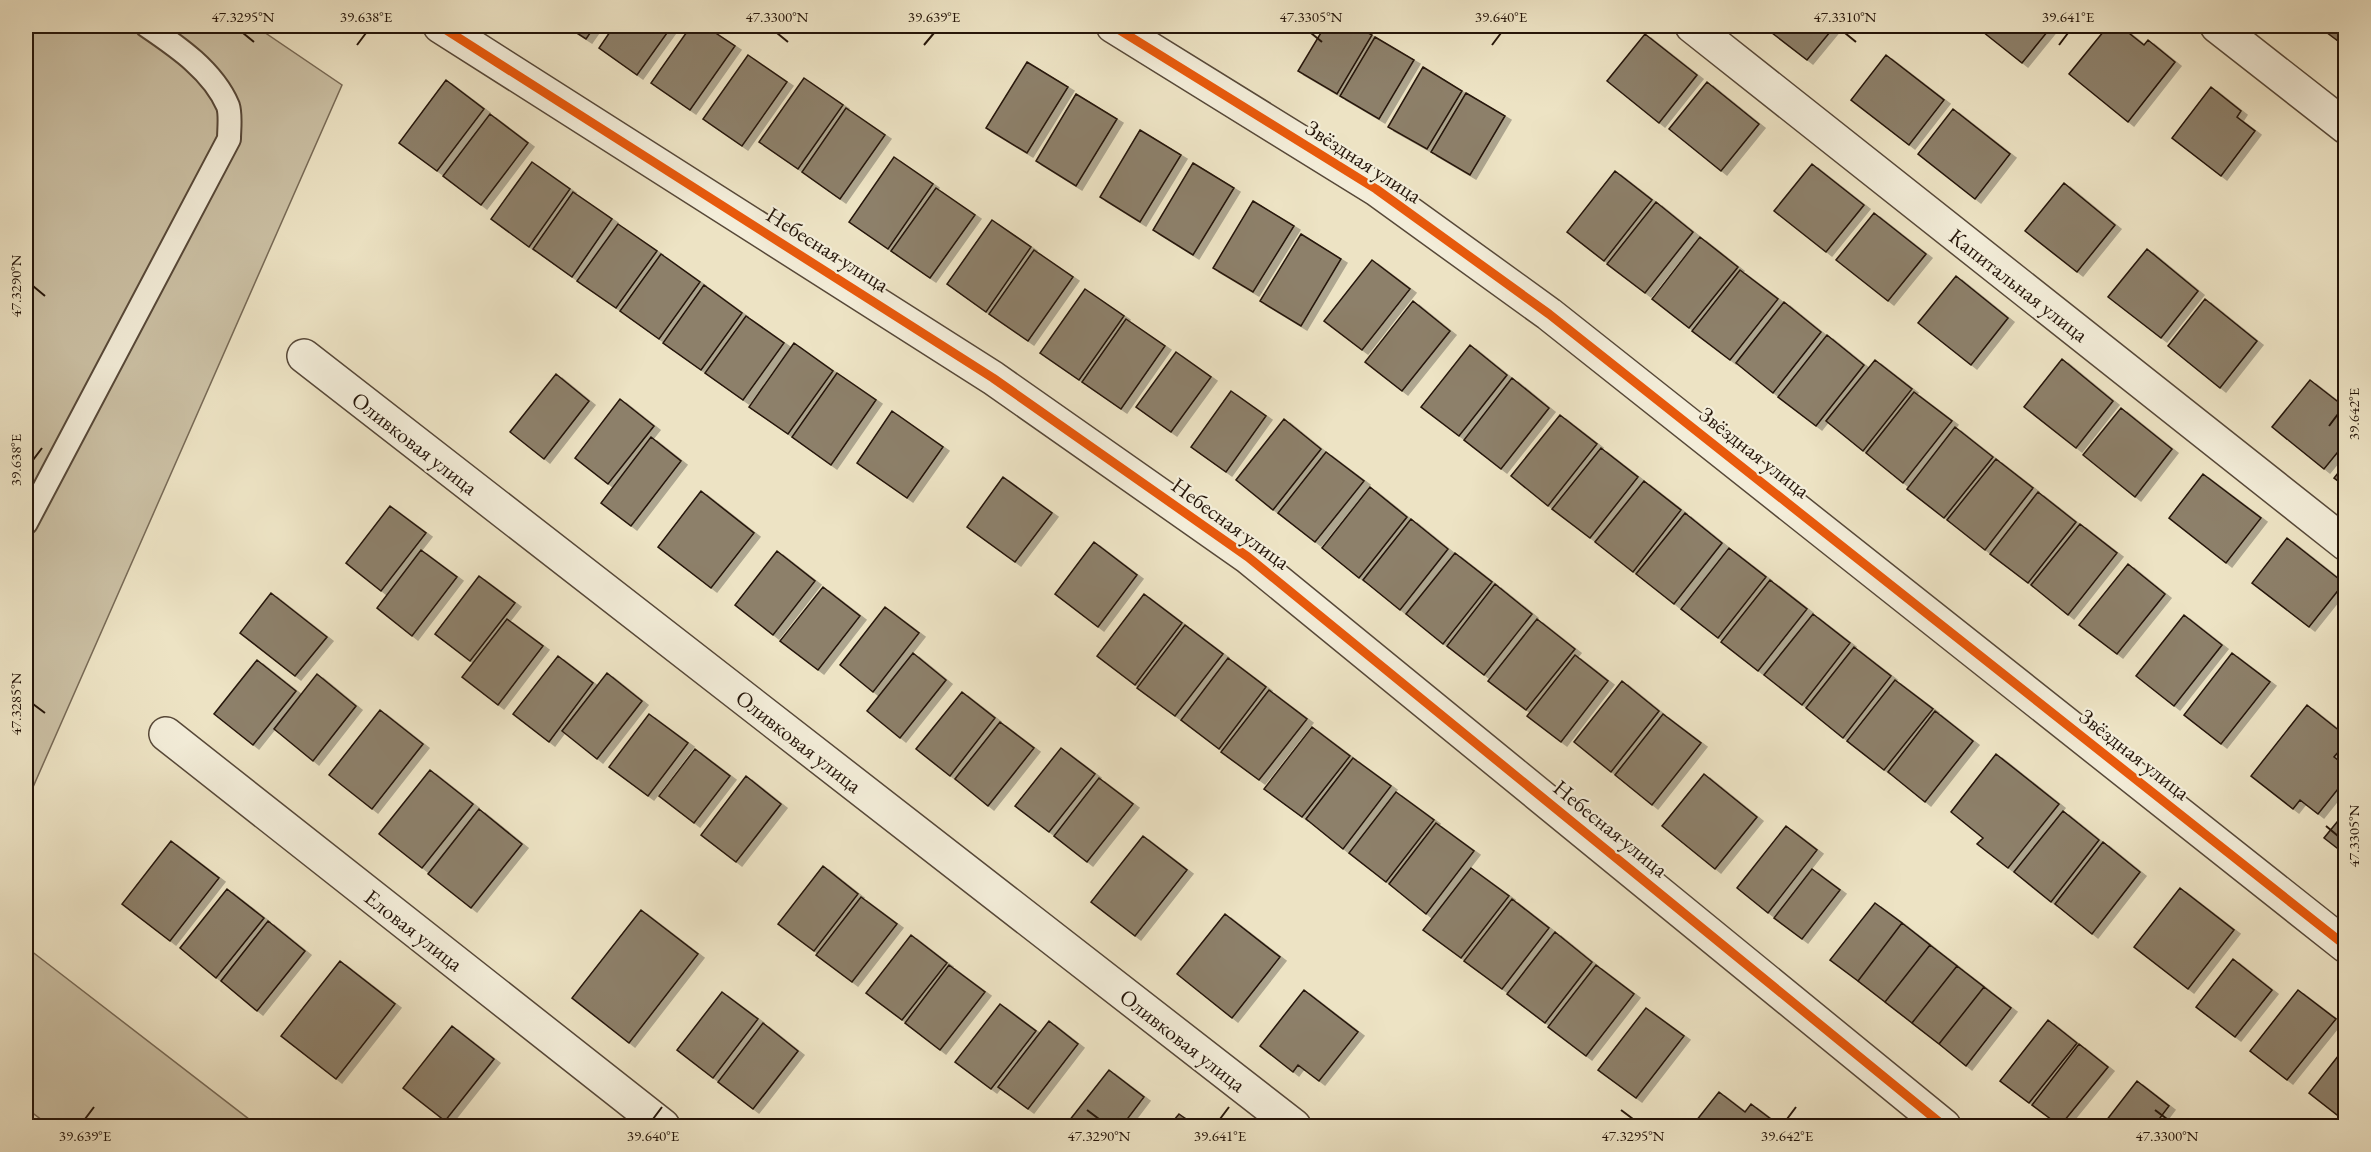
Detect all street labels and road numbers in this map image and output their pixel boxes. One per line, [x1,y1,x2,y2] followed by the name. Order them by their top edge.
[1300,113,1428,210] street label: Звёздная улица
[761,200,895,299] street label: Небесная улица
[1943,222,2094,349] street label: Капитальная улица
[346,385,484,502] street label: Оливковая улица
[1693,400,1816,505] street label: Звёздная улица
[1166,471,1296,576] street label: Небесная улица
[730,683,868,800] street label: Оливковая улица
[2073,702,2196,807] street label: Звёздная улица
[1547,773,1674,884] street label: Небесная улица
[358,883,469,978] street label: Еловая улица
[1114,982,1252,1099] street label: Оливковая улица

